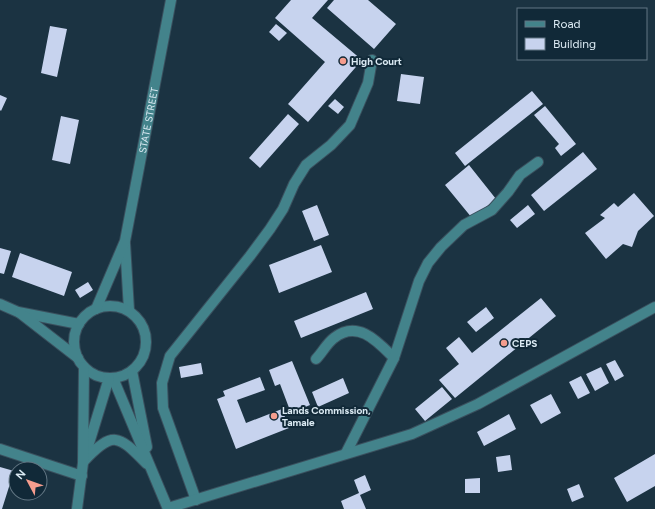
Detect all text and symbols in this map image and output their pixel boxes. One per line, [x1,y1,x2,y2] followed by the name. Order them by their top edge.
[517,8,647,60] legend
[553,17,581,31] text: Road
[553,37,596,51] text: Building
[351,55,402,68] place label: High Court
[338,56,348,66] marker: High Court
[135,86,161,154] street label: STATE STREET
[512,337,537,350] place label: CEPS
[499,338,509,348] marker: CEPS
[282,404,371,429] place label: Lands Commission, Tamale
[269,411,279,421] marker: Lands Commission, Tamale
[8,461,48,501] north arrow
[13,467,29,482] text: N

